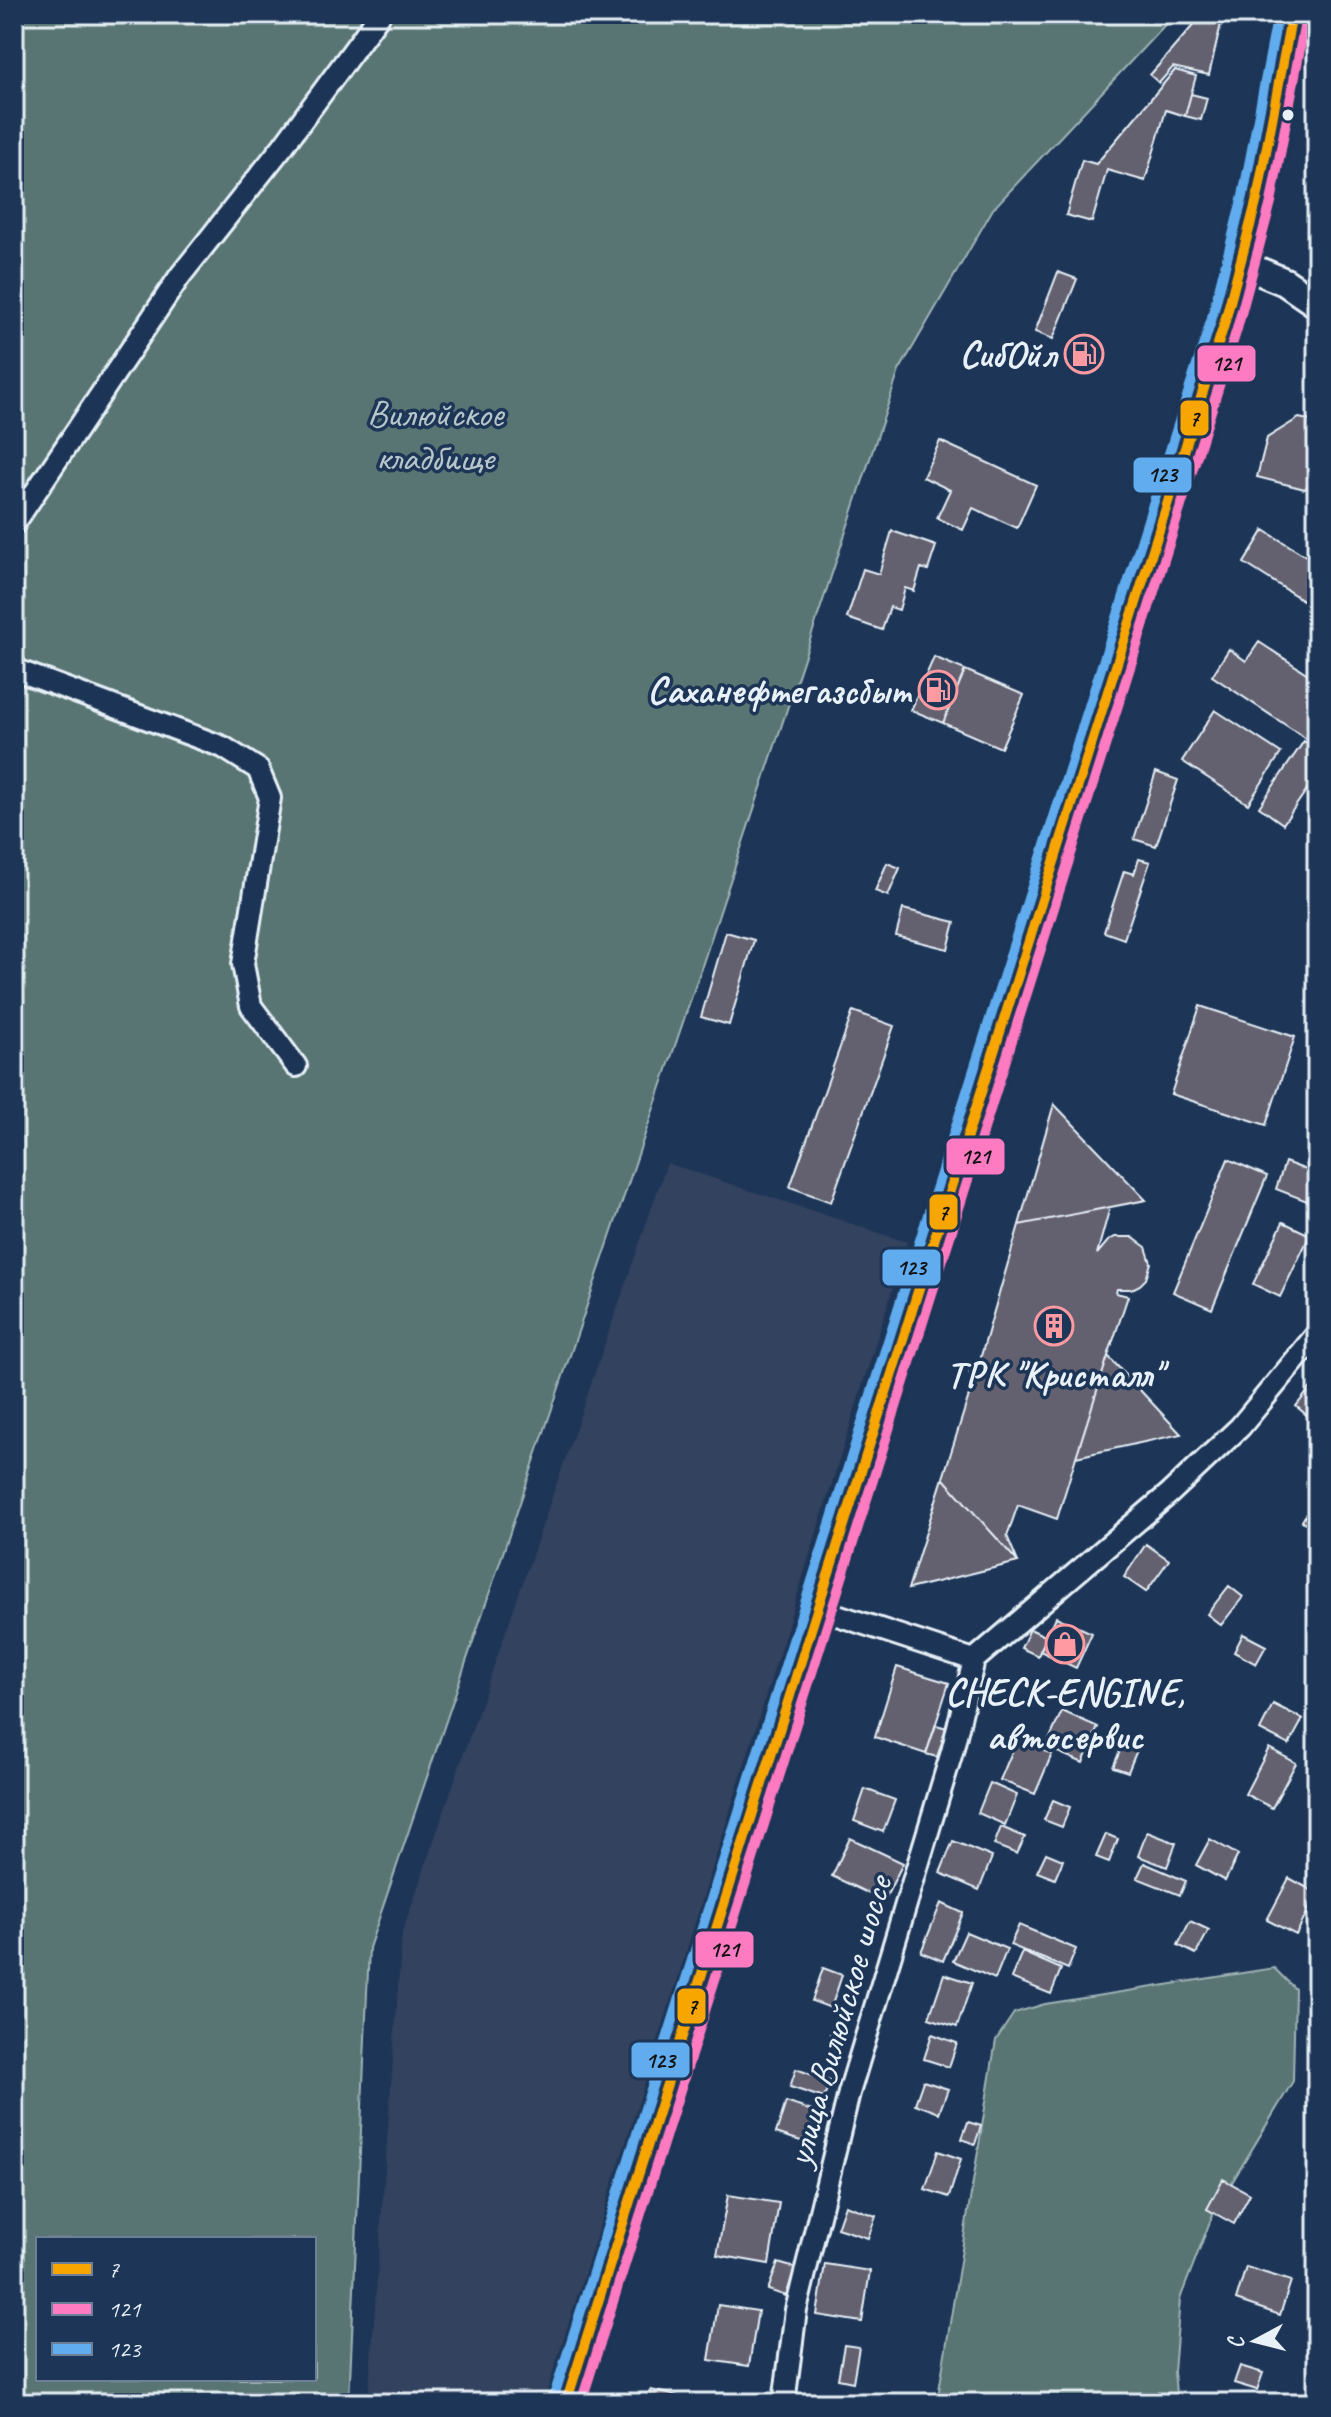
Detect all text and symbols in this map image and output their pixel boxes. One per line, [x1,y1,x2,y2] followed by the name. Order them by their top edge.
[1280,107,1296,123] unlabelled marker
[959,331,1060,378] place label: СибОйл
[1063,333,1105,375] fuel station icon: СибОйл
[1196,344,1257,383] line badge: 121
[1211,350,1243,378] text: 121
[367,390,506,481] park label: Вилюйское кладбище
[1179,399,1210,437] line badge: 7
[1189,405,1201,433] text: 7
[1132,456,1193,494] line badge: 123
[1147,461,1179,489] text: 123
[647,667,913,714] place label: Саханефтегазсбыт
[917,669,959,711] fuel station icon: Саханефтегазсбыт
[945,1137,1006,1176] line badge: 121
[960,1143,992,1171] text: 121
[928,1193,959,1231] line badge: 7
[938,1199,950,1227] text: 7
[881,1248,942,1287] line badge: 123
[896,1254,928,1282] text: 123
[1033,1305,1075,1347] building icon: ТРК "Кристалл"
[946,1351,1170,1398] place label: ТРК "Кристалл"
[1044,1623,1086,1665] shop icon: CHECK-ENGINE, автосервис
[945,1669,1185,1760] place label: CHECK-ENGINE, автосервис
[774,1868,903,2174] street label: улица Вилюйское шоссе
[694,1930,755,1969] line badge: 121
[709,1936,741,1964] text: 121
[676,1987,707,2025] line badge: 7
[687,1993,699,2021] text: 7
[630,2041,691,2079] line badge: 123
[645,2047,677,2075] text: 123
[36,2237,316,2381] legend
[108,2254,120,2284] text: 7
[108,2294,142,2324] text: 121
[1215,2301,1295,2381] north arrow
[1221,2333,1251,2350] text: С
[108,2334,143,2364] text: 123

